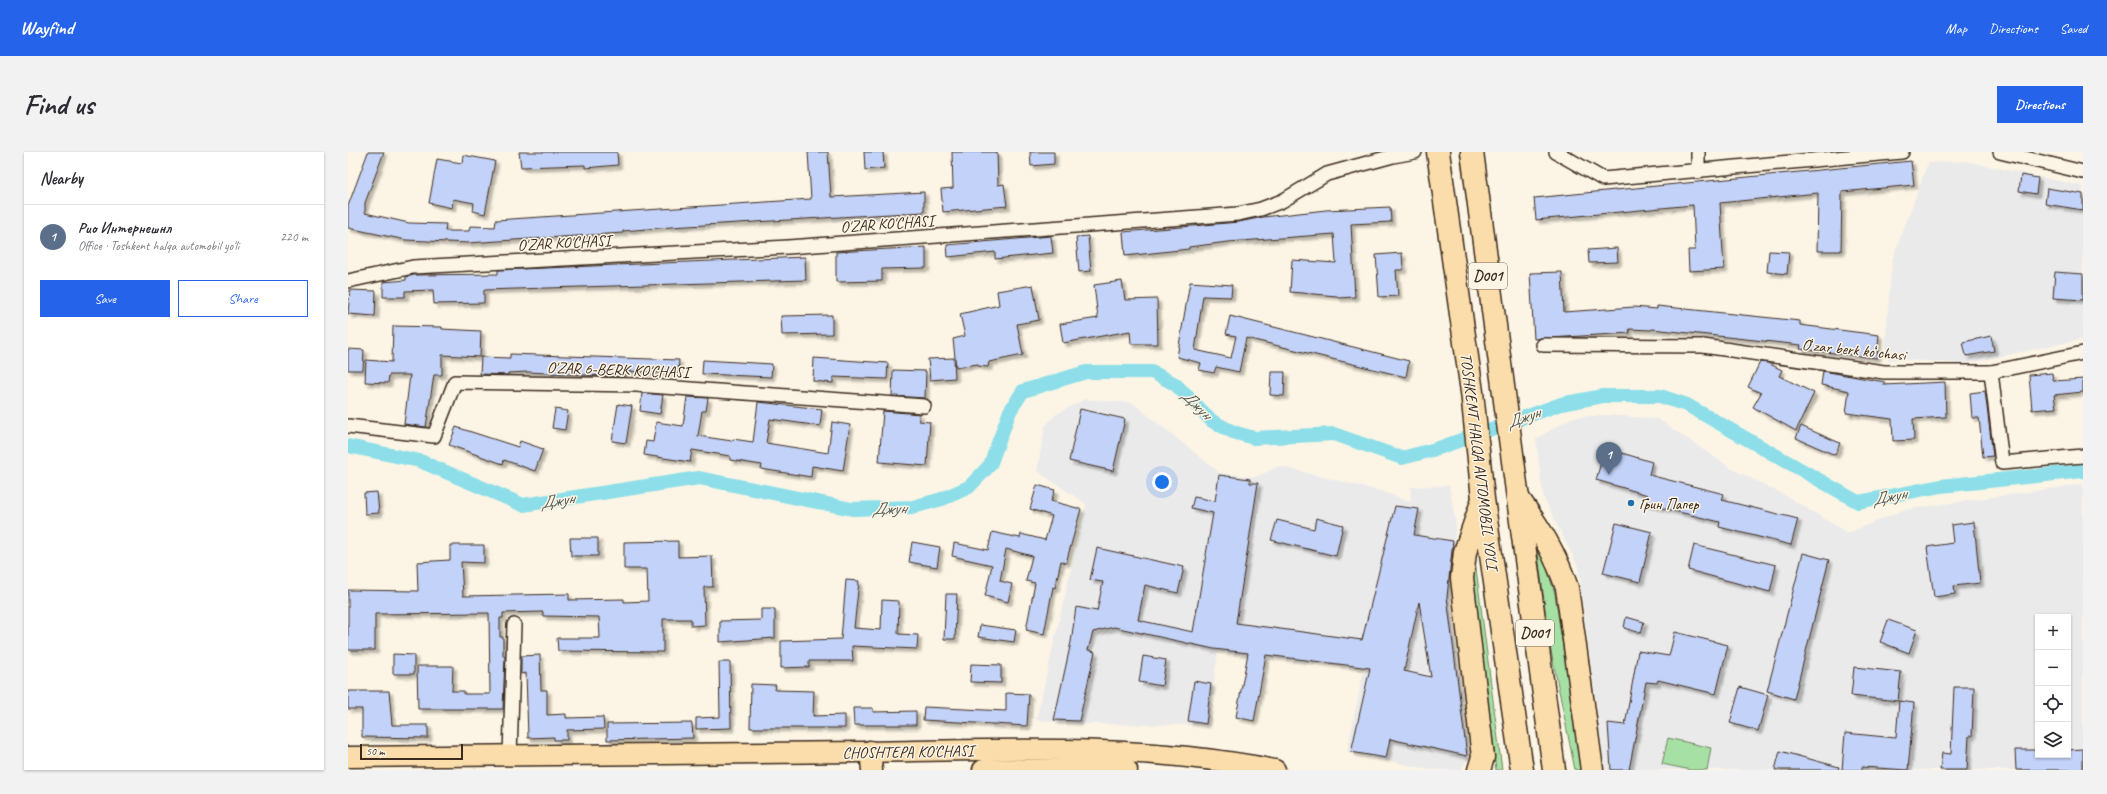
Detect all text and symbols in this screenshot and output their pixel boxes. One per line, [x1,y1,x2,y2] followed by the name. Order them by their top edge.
[20,16,73,40] text: Wayfind
[1946,20,1967,37] text: Map
[1989,20,2038,37] text: Directions
[2060,20,2087,37] text: Saved
[1997,86,2083,123] button: Directions
[24,87,94,122] text: Find us
[40,168,83,189] text: Nearby
[840,211,938,237] street label: O'ZAR KO'CHASI
[78,219,171,238] text: Рио Интернешнл
[50,229,56,245] text: 1
[280,229,308,245] text: 220 m
[517,230,615,255] street label: O'ZAR KO'CHASI
[78,238,239,254] text: Office · Toshkent halqa avtomobil yo'li
[1469,263,1507,289] road number: D001
[40,280,170,317] button: Save
[178,280,308,317] button: Share
[1801,335,1909,366] street label: Oʻzar berk koʻchasi
[1456,352,1503,574] street label: TOSHKENT HALQA AVTOMOBIL YO'LI
[546,358,693,383] street label: O'ZAR 6-BERK KO'CHASI
[1176,384,1218,426] water label: Джун
[1503,401,1546,433] water label: Джун
[1596,442,1622,475] pin: 1
[1152,472,1172,492] your location
[1869,482,1911,510] water label: Джун
[538,487,579,514] water label: Джун
[1639,494,1699,514] place label: Грин Папер
[871,497,910,520] water label: Джун
[1626,498,1636,508] marker: Грин Папер
[2035,614,2071,758] map controls
[2035,614,2071,650] button: +
[1516,620,1554,646] road number: D001
[2035,650,2071,686] button: −
[2035,686,2071,722] button: locate
[2035,722,2071,758] button: layers
[842,741,977,763] street label: CHOSHTEPA KO'CHASI
[360,742,463,761] scale bar
[366,744,385,758] text: 50 m

